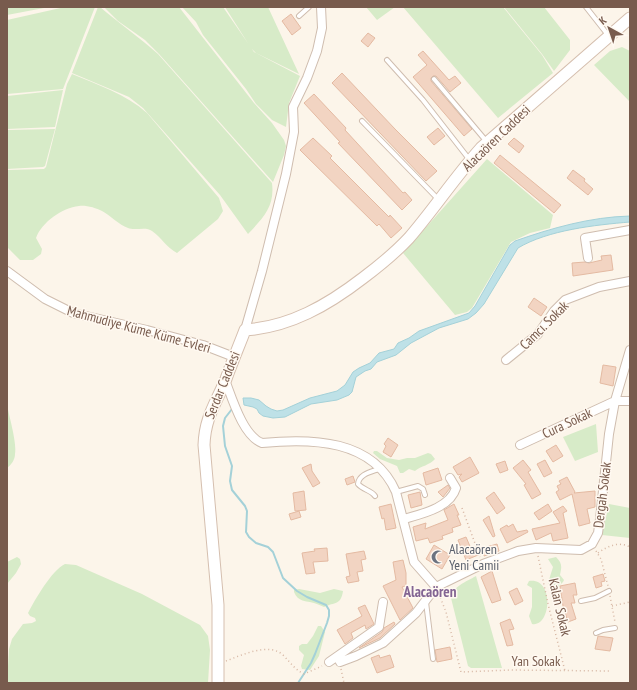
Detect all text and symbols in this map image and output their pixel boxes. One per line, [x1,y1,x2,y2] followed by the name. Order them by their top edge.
[589,8,629,48] north arrow
[596,13,609,28] text: K
[458,101,534,175] street label: Alacaören Caddesi
[516,296,573,353] street label: Camcı. Sokak
[65,301,213,357] street label: Mahmudiye Küme Küme Evleri
[200,348,244,422] street label: Serdar Caddesi
[539,403,595,442] street label: Cura Sokak
[589,460,615,529] street label: Dergah Sokak
[449,540,499,574] place label: Alacaören Yeni Camii
[430,549,446,565] mosque icon: Alacaören Yeni Camii
[545,576,575,638] street label: Kalan Sokak
[402,582,457,601] district label: Alacaören
[512,652,561,670] street label: Yan Sokak

